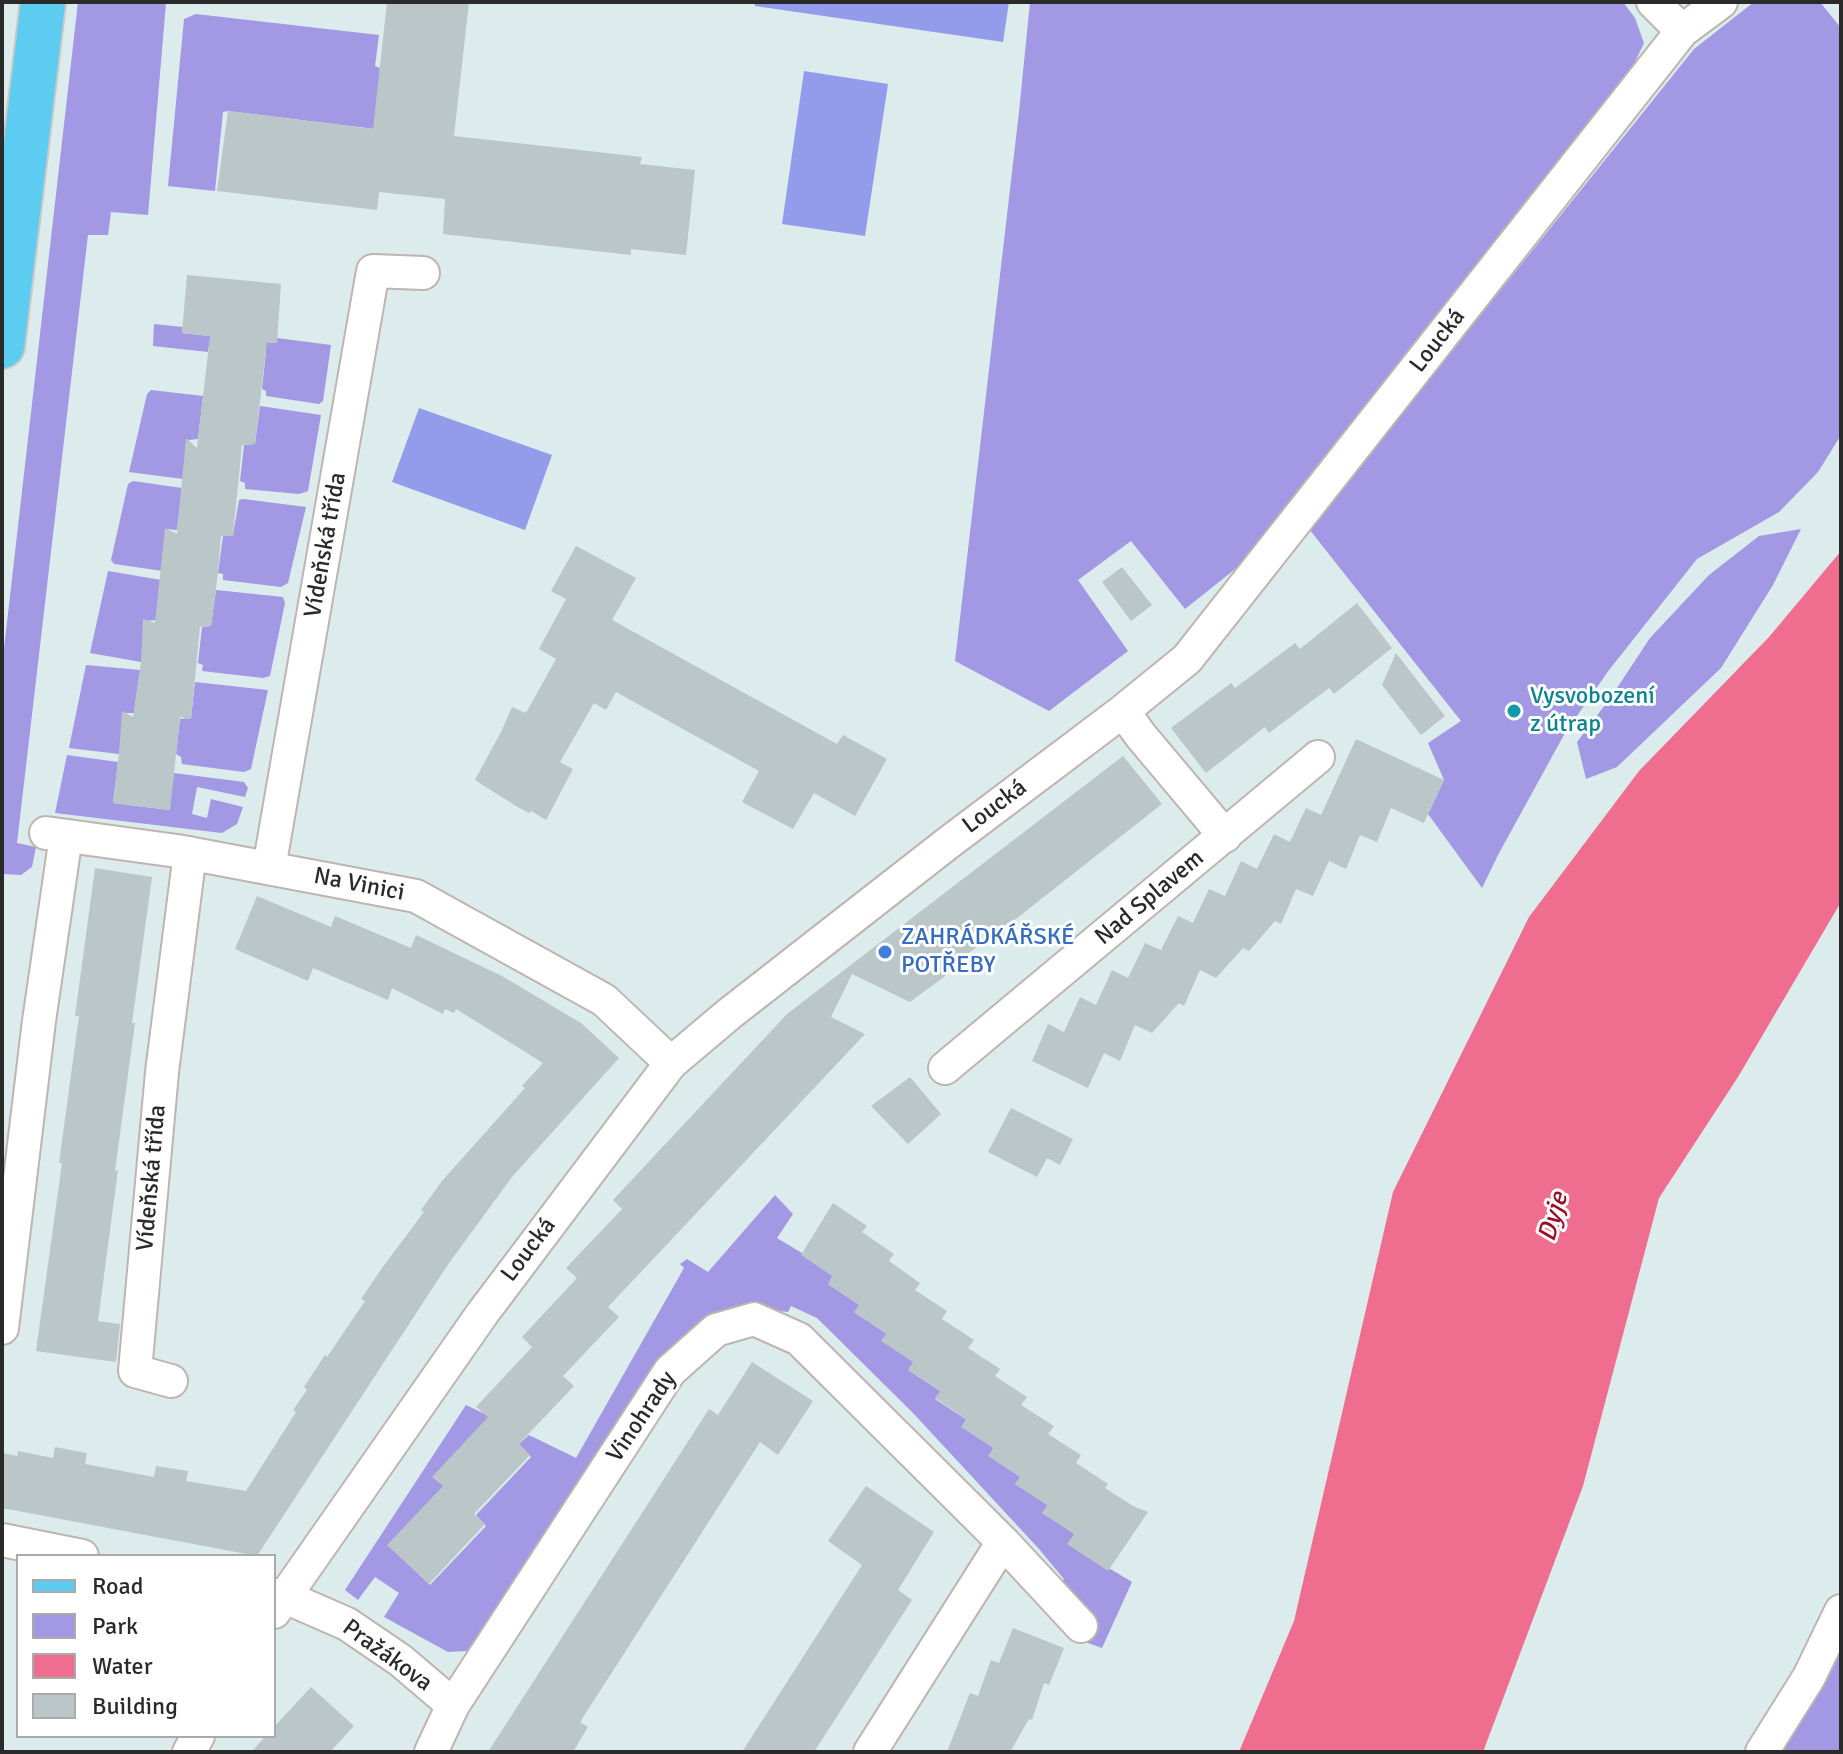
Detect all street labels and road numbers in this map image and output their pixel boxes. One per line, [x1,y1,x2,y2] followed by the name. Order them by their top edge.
[1404,303,1472,379] street label: Loucká
[299,470,353,620] street label: Vídeňská třída
[957,774,1033,840] street label: Loucká
[1090,844,1210,952] street label: Nad Splavem
[311,862,407,908] street label: Na Vinici
[131,1103,173,1253] street label: Vídeňská třída
[496,1212,562,1288] street label: Loucká
[601,1366,683,1468] street label: Vinohrady
[337,1614,437,1698] street label: Pražákova

